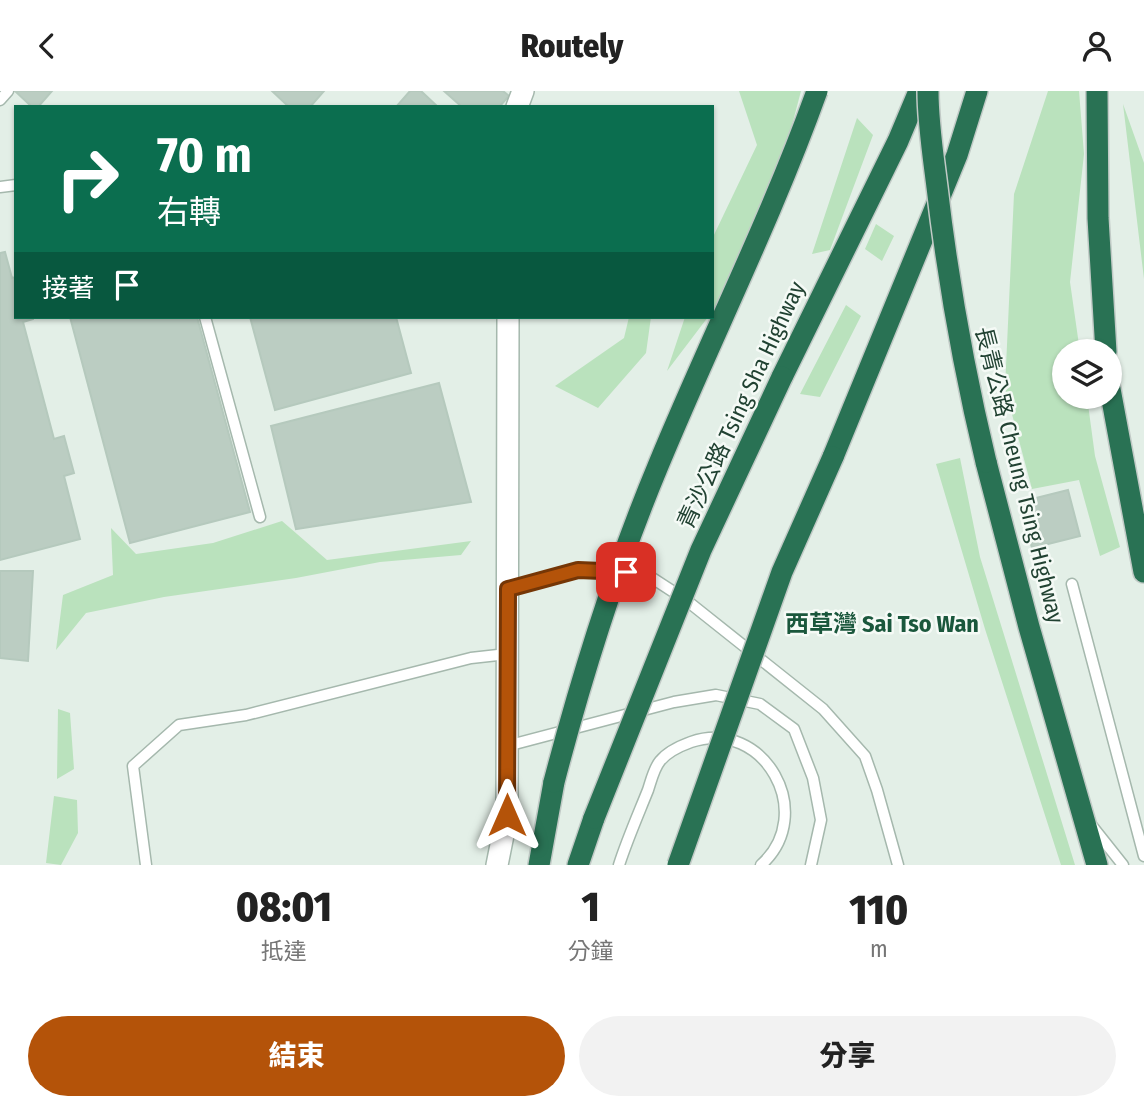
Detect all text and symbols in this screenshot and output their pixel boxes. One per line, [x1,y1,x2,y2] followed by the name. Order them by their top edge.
[28,27,66,65] icon: back
[521,27,623,65] text: Routely
[1078,27,1116,65] icon: person
[157,126,252,185] text: 70 m
[42,133,133,224] icon: right
[157,193,221,231] text: 右轉
[108,266,146,304] icon: arrive
[42,273,94,304] text: 接著
[671,276,811,533] street label: 青沙公路 Tsing Sha Highway
[970,324,1071,627] street label: 長青公路 Cheung Tsing Highway
[1052,339,1122,409] map controls
[1052,339,1122,409] button: layers
[596,542,656,602] pin
[607,553,645,591] icon: arrive
[785,610,979,638] district label: 西草灣 Sai Tso Wan
[470,778,544,852] position arrow
[236,882,332,932] text: 08:01
[582,882,600,932] text: 1
[849,885,908,935] text: 110
[870,935,888,963] text: m
[261,937,307,965] text: 抵達
[568,937,614,965] text: 分鐘
[28,1016,565,1096] button: 結束
[579,1016,1116,1096] button: 分享

